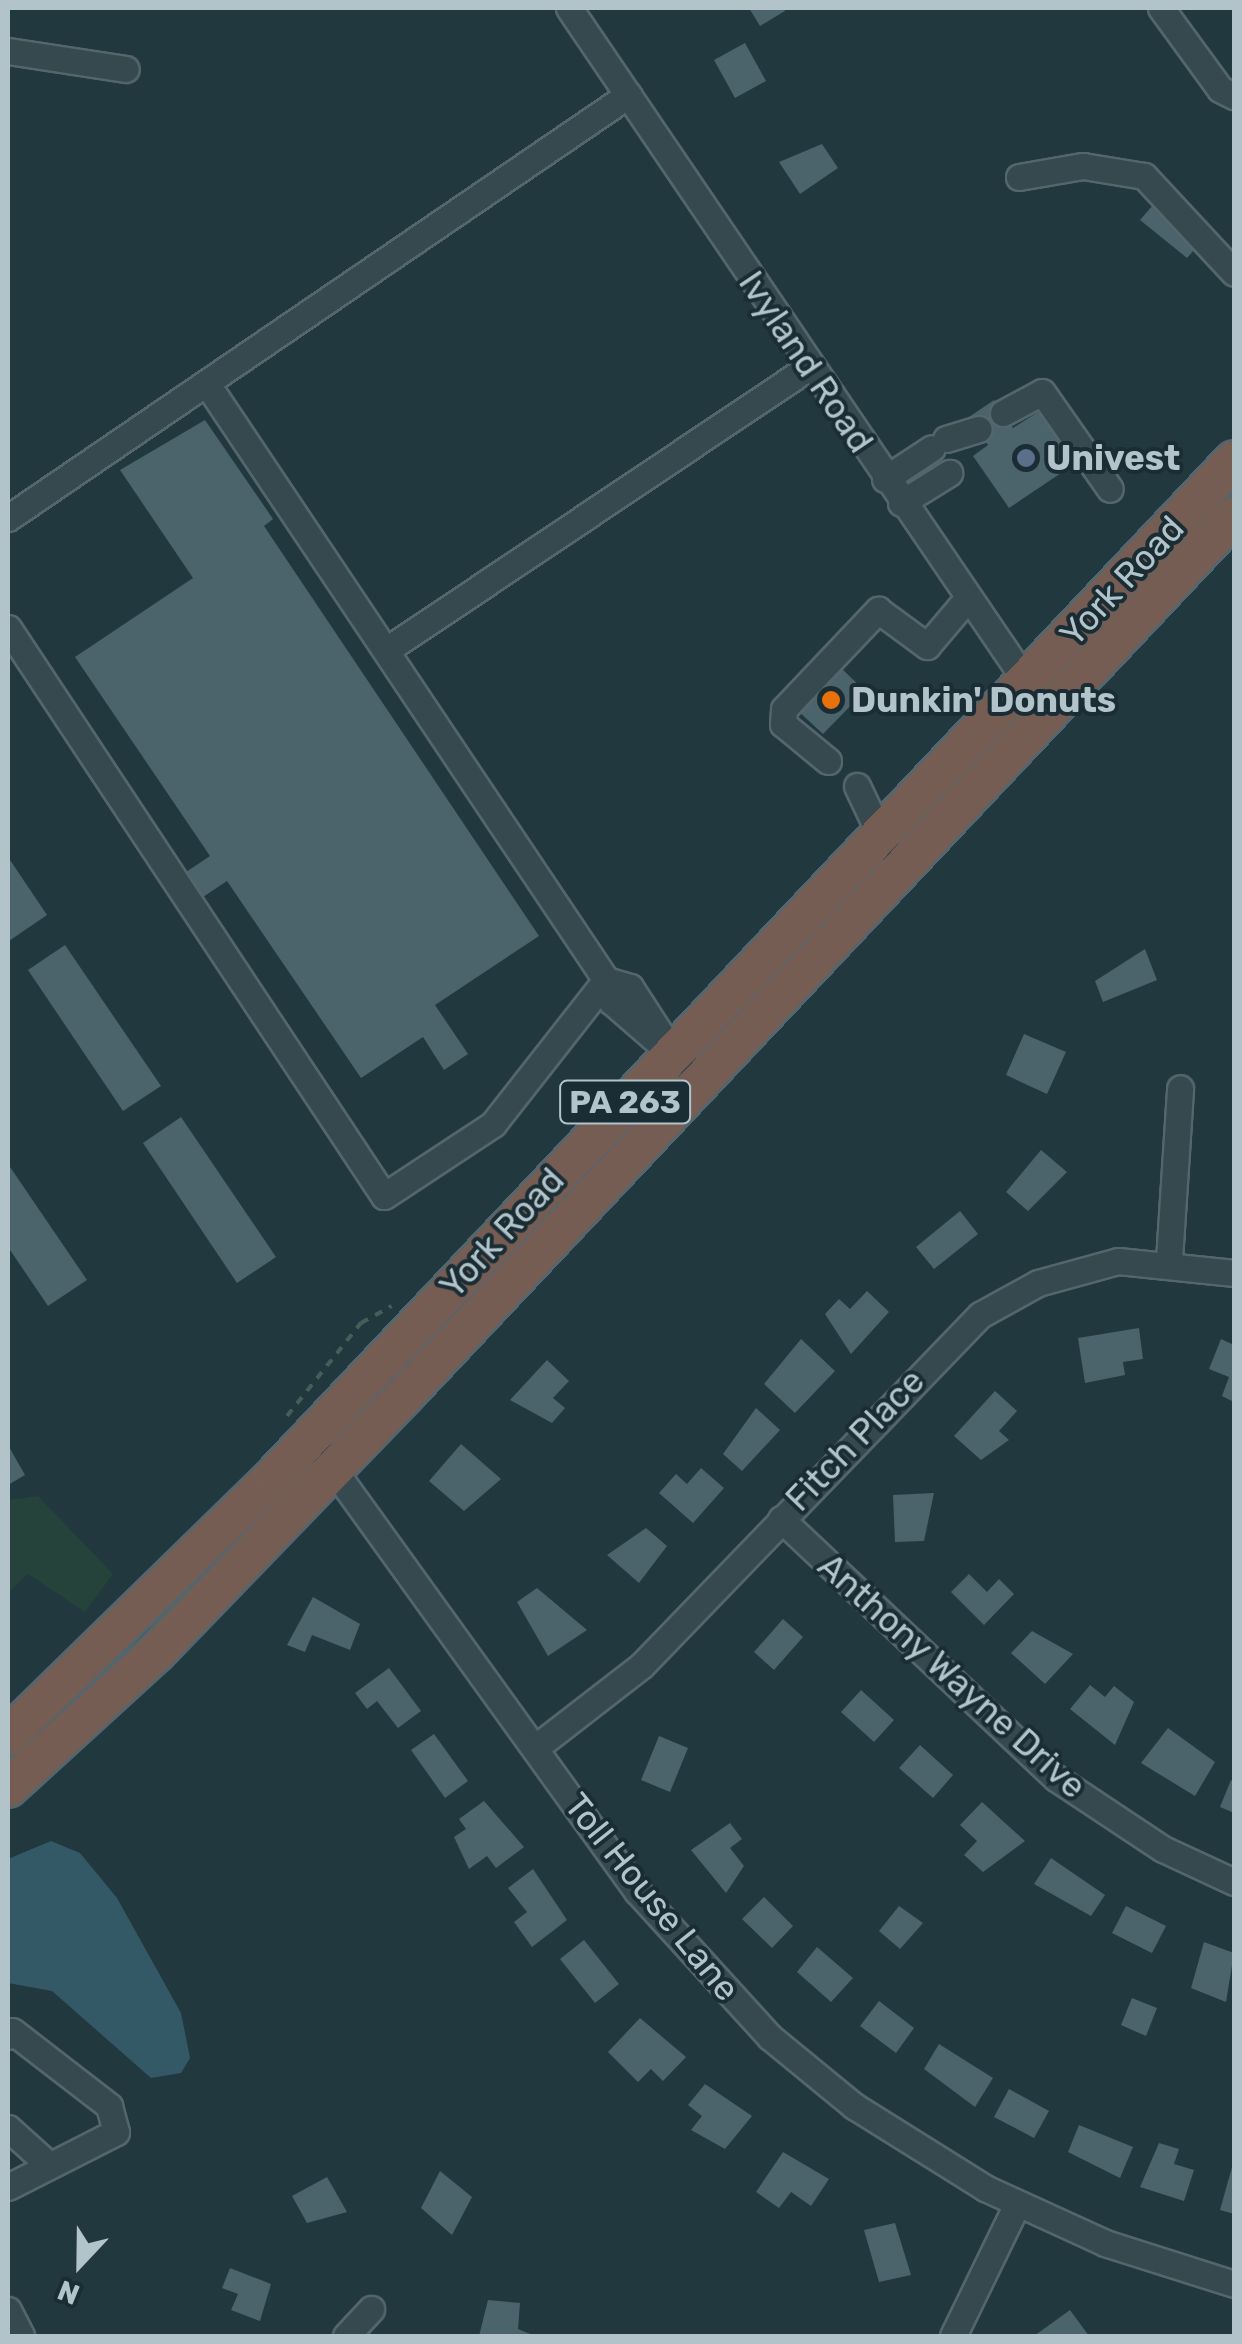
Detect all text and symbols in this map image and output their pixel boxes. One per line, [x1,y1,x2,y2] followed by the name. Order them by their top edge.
[730,263,882,461] street label: Ivyland Road
[1046,437,1180,479] place label: Univest
[1015,447,1037,469] marker: Univest
[1051,507,1193,655] street label: York Road
[851,679,1116,721] place label: Dunkin' Donuts
[820,689,842,711] marker: Dunkin' Donuts
[558,1075,692,1129] road number: PA 263
[431,1159,573,1307] street label: York Road
[777,1360,933,1520] street label: Fitch Place
[809,1544,1095,1808] street label: Anthony Wayne Drive
[556,1785,748,2009] street label: Toll House Lane
[30,2214,130,2314] north arrow
[53,2273,84,2311] text: N

